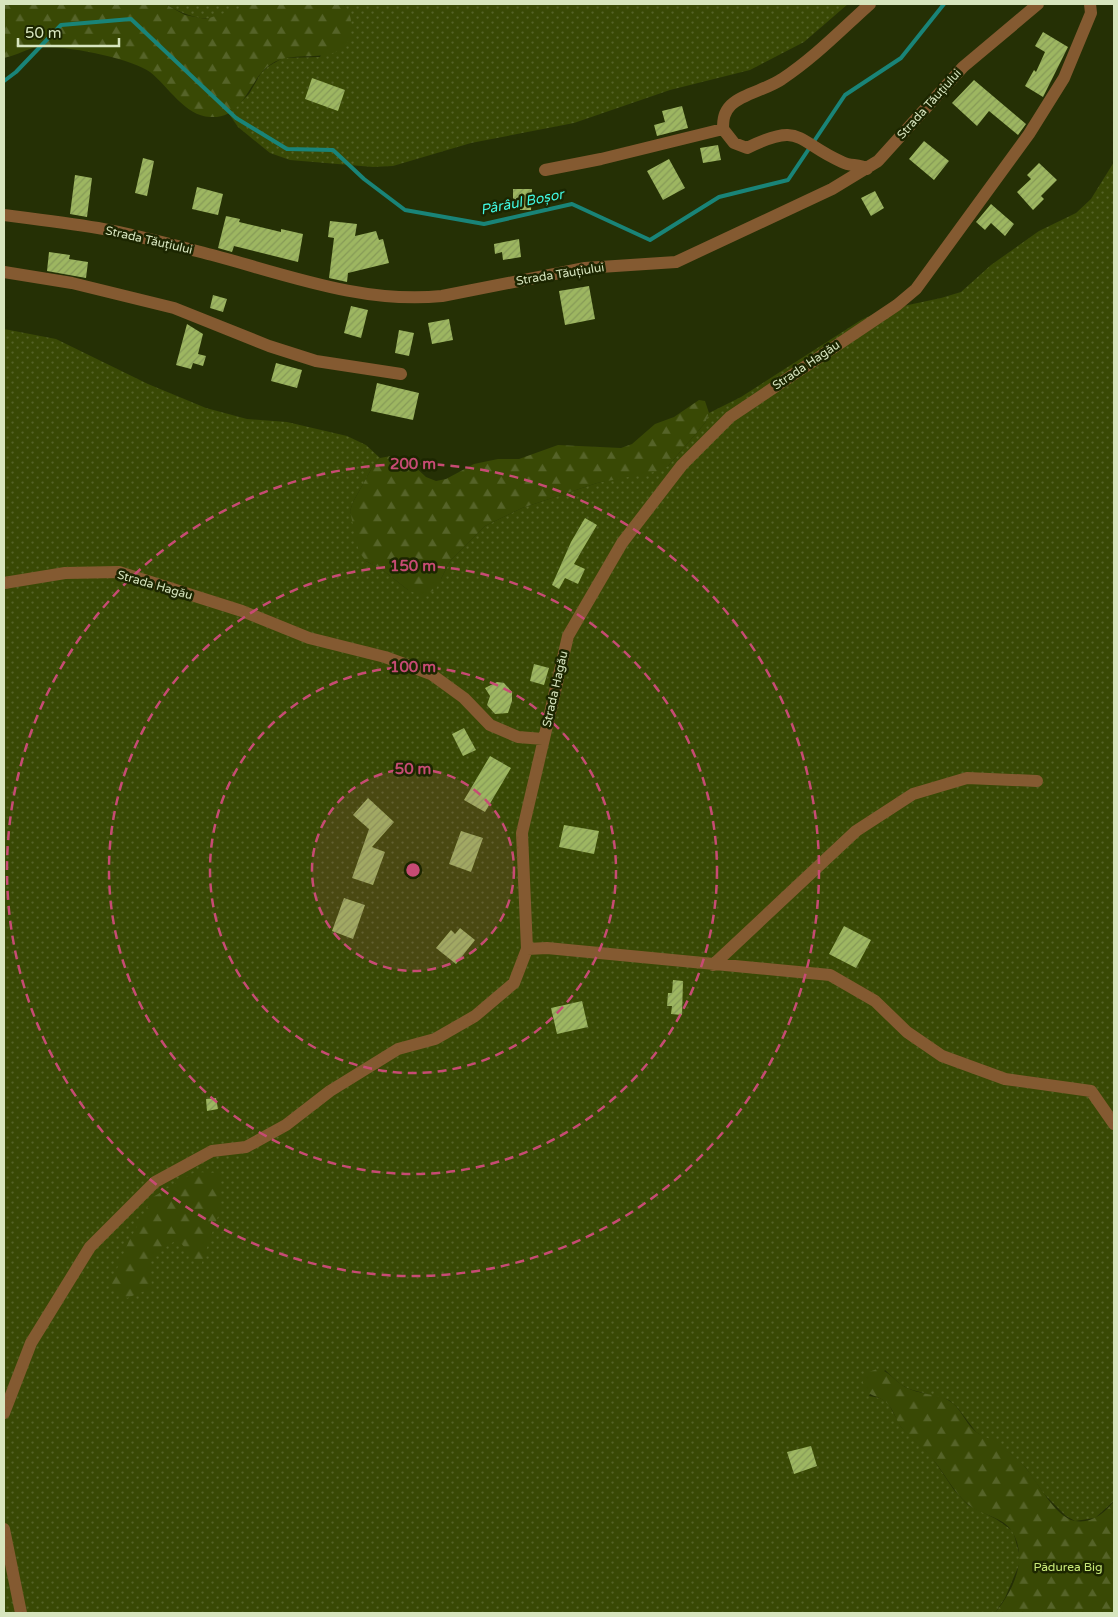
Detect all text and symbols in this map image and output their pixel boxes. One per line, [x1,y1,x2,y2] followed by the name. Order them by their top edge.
[18,15,119,47] scale bar
[25,24,62,42] text: 50 m
[894,66,964,142] street label: Strada Tăuțiului
[479,185,567,218] water label: Pârâul Boșor
[104,223,194,257] street label: Strada Tăuțiului
[515,260,605,288] street label: Strada Tăuțiului
[770,337,842,393] street label: Strada Hagău
[390,455,436,473] text: 200 m
[390,557,436,575] text: 150 m
[116,568,194,602] street label: Strada Hagău
[539,649,571,729] street label: Strada Hagău
[390,658,436,676] text: 100 m
[395,760,431,778] text: 50 m
[404,861,422,879] centre of rings
[1033,1560,1103,1574] park label: Pădurea Big

